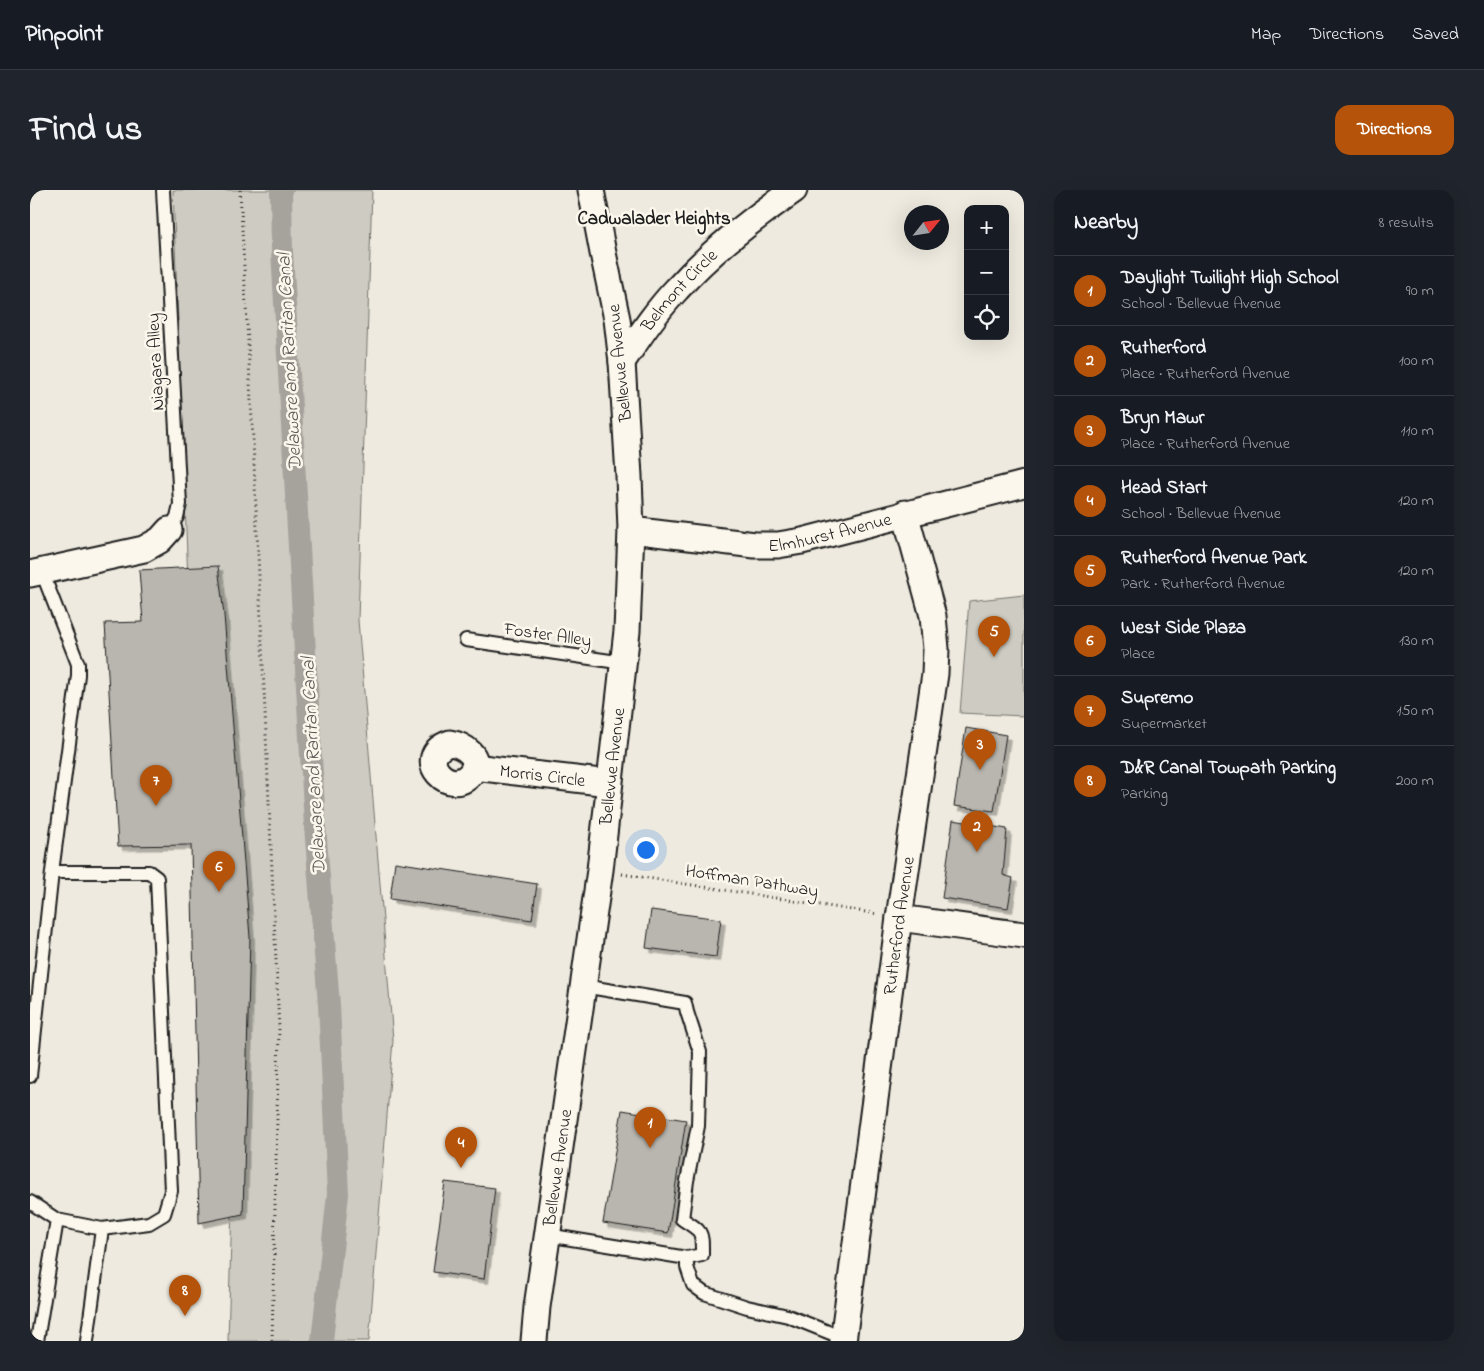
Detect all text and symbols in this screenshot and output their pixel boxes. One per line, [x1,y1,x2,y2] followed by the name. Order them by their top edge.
[25,17,103,52] text: Pinpoint
[1251,22,1281,48] text: Map
[1309,22,1384,48] text: Directions
[1412,22,1459,48] text: Saved
[30,105,142,156] text: Find us
[1335,105,1454,155] button: Directions
[904,205,949,250] north arrow
[964,205,1009,340] map controls
[964,205,1009,250] button: +
[577,206,731,235] district label: Cadwalader Heights
[1074,208,1138,238] text: Nearby
[1378,211,1434,235] text: 8 results
[635,243,725,339] street label: Belmont Circle
[271,250,310,471] water label: Delaware and Raritan Canal
[964,250,1009,295] button: −
[1121,265,1339,292] text: Daylight Twilight High School
[1087,279,1093,303] text: 1
[1406,279,1434,303] text: 90 m
[1121,292,1281,316] text: School · Bellevue Avenue
[964,295,1009,340] button: locate
[602,302,640,424] street label: Bellevue Avenue
[141,312,174,411] street label: Niagara Alley
[1121,335,1206,362] text: Rutherford
[1086,349,1094,373] text: 2
[1399,349,1434,373] text: 100 m
[1121,362,1290,386] text: Place · Rutherford Avenue
[1121,405,1205,432] text: Bryn Mawr
[1087,419,1093,443] text: 3
[1400,419,1434,443] text: 110 m
[1121,432,1290,456] text: Place · Rutherford Avenue
[1121,475,1207,502] text: Head Start
[1087,489,1093,513] text: 4
[1398,489,1434,513] text: 120 m
[1121,502,1281,526] text: School · Bellevue Avenue
[768,507,895,560] street label: Elmhurst Avenue
[1121,545,1307,572] text: Rutherford Avenue Park
[1085,559,1095,583] text: 5
[1398,559,1434,583] text: 120 m
[1121,572,1285,596] text: Park · Rutherford Avenue
[1121,615,1246,642] text: West Side Plaza
[978,616,1010,657] pin: 5
[501,617,593,655] street label: Foster Alley
[1086,629,1094,653] text: 6
[1399,629,1434,653] text: 130 m
[1121,642,1155,666] text: Place
[295,654,334,875] water label: Delaware and Raritan Canal
[1121,685,1193,712] text: Supremo
[1087,699,1093,723] text: 7
[1396,699,1434,723] text: 150 m
[594,706,633,828] street label: Bellevue Avenue
[1121,712,1207,736] text: Supermarket
[964,729,996,770] pin: 3
[1121,755,1336,782] text: D&R Canal Towpath Parking
[498,759,588,795] street label: Morris Circle
[140,765,172,806] pin: 7
[1087,769,1093,793] text: 8
[1396,769,1434,793] text: 200 m
[1121,782,1168,806] text: Parking
[961,811,993,852] pin: 2
[633,837,659,863] your location
[203,851,235,892] pin: 6
[878,854,923,997] street label: Rutherford Avenue
[683,859,820,905] street label: Hoffman Pathway
[538,1107,580,1229] street label: Bellevue Avenue
[634,1107,666,1148] pin: 1
[445,1127,477,1168] pin: 4
[169,1275,201,1316] pin: 8

